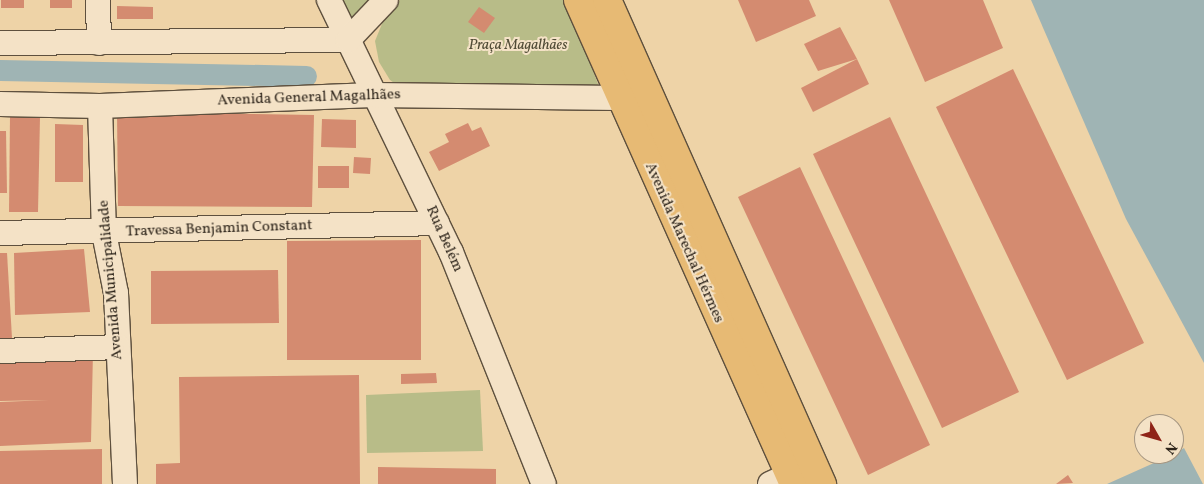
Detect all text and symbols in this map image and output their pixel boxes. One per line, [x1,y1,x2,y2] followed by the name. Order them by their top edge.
[468,37,568,55] park label: Praça Magalhães
[217,86,401,110] street label: Avenida General Magalhães
[640,160,728,326] street label: Avenida Marechal Hérmes
[95,199,127,361] street label: Avenida Municipalidade
[421,203,467,275] street label: Rua Belém
[125,217,313,241] street label: Travessa Benjamin Constant
[1134,414,1184,464] north arrow
[1160,438,1181,458] text: N

